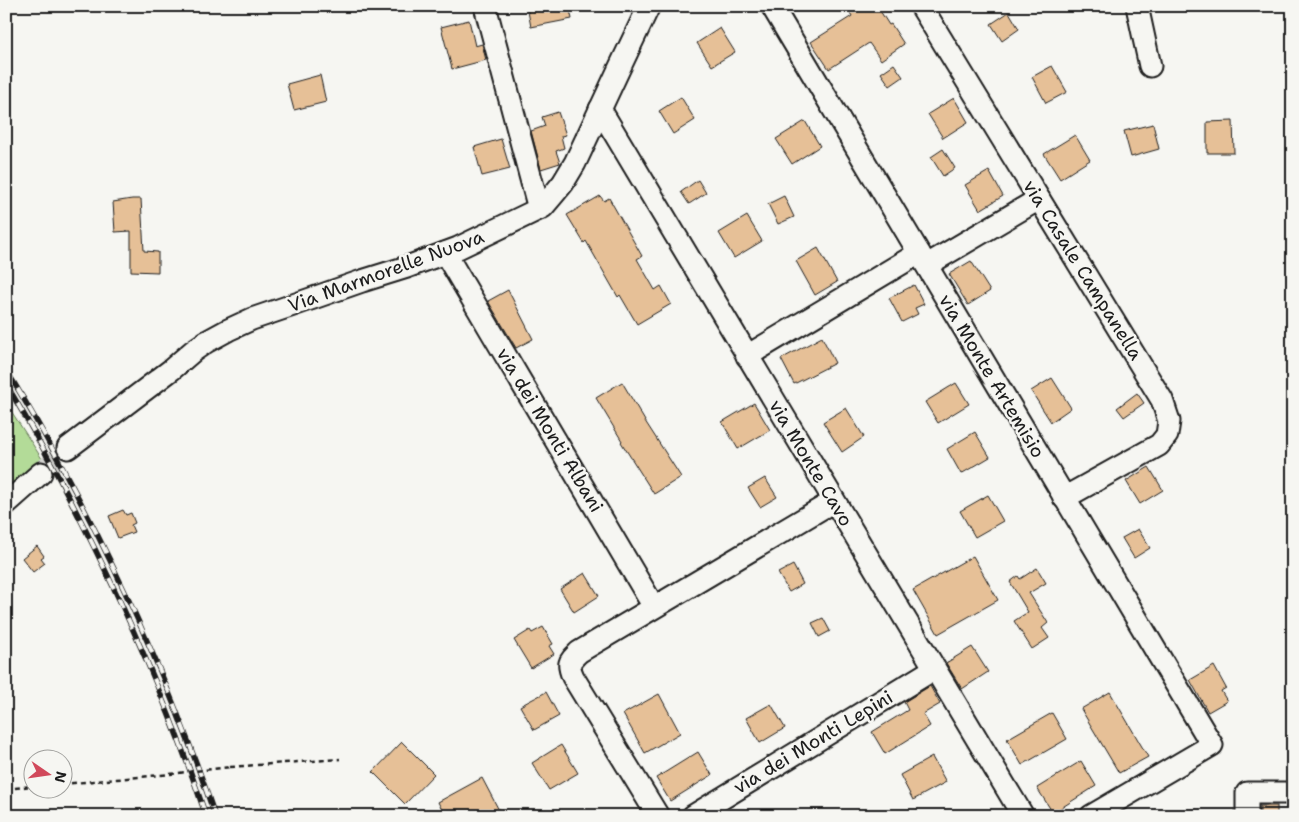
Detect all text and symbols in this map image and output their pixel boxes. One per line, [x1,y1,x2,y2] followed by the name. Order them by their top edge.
[1017,175,1149,365] street label: via Casale Campanella
[284,224,488,318] street label: Via Marmorelle Nuova
[933,290,1051,462] street label: via Monte Artemisio
[491,343,609,517] street label: via dei Monti Albani
[763,395,859,531] street label: via Monte Cavo
[729,684,897,800] street label: via dei Monti Lepini
[22,750,72,800] north arrow
[51,769,71,784] text: N

